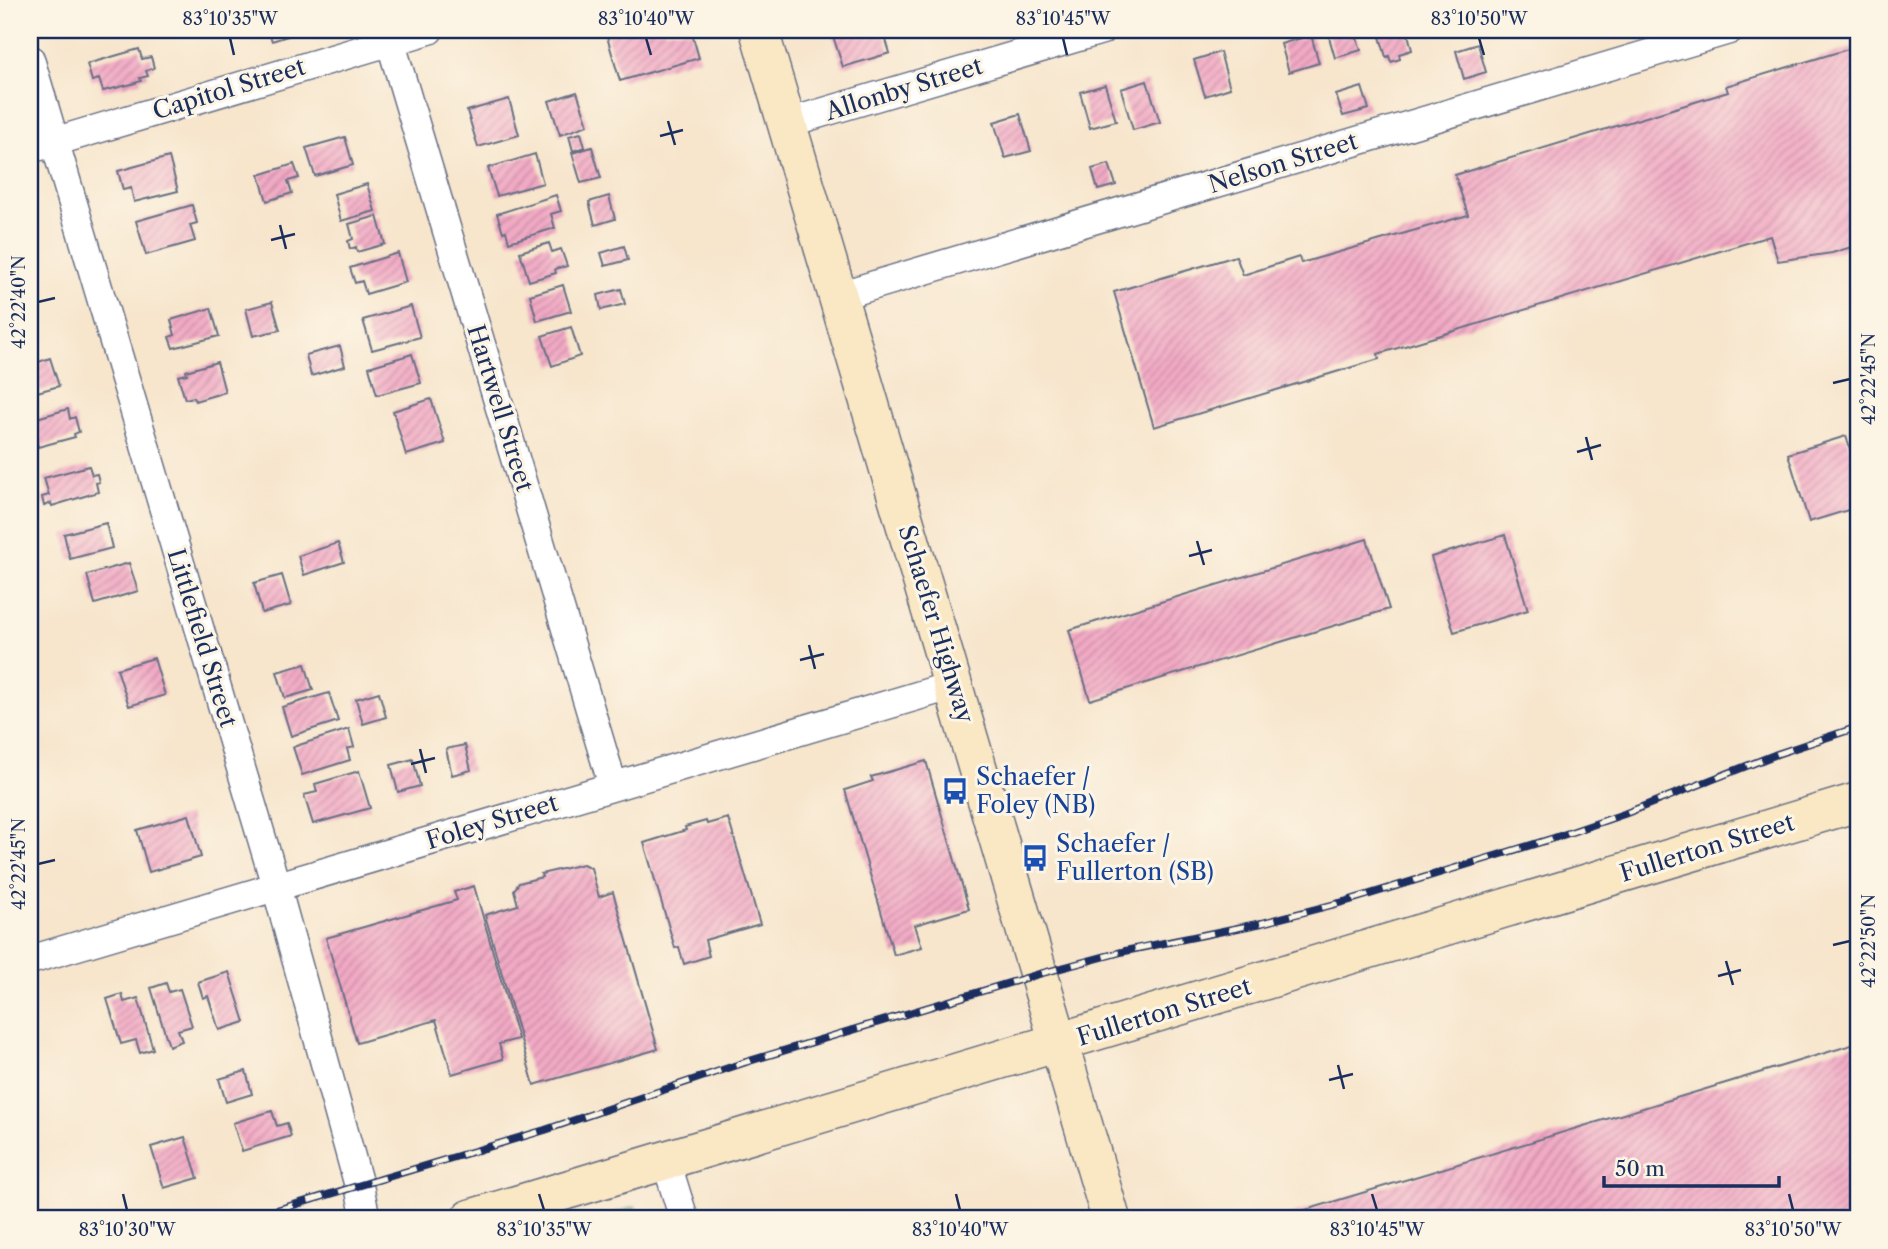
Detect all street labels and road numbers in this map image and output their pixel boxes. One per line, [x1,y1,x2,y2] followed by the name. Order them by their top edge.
[149,51,309,125] street label: Capitol Street
[821,51,986,126] street label: Allonby Street
[1205,126,1361,199] street label: Nelson Street
[461,321,540,495] street label: Hartwell Street
[893,521,981,727] street label: Schaefer Highway
[162,545,244,731] street label: Littlefield Street
[422,788,562,855] street label: Foley Street
[1616,807,1798,888] street label: Fullerton Street
[1073,971,1255,1052] street label: Fullerton Street

